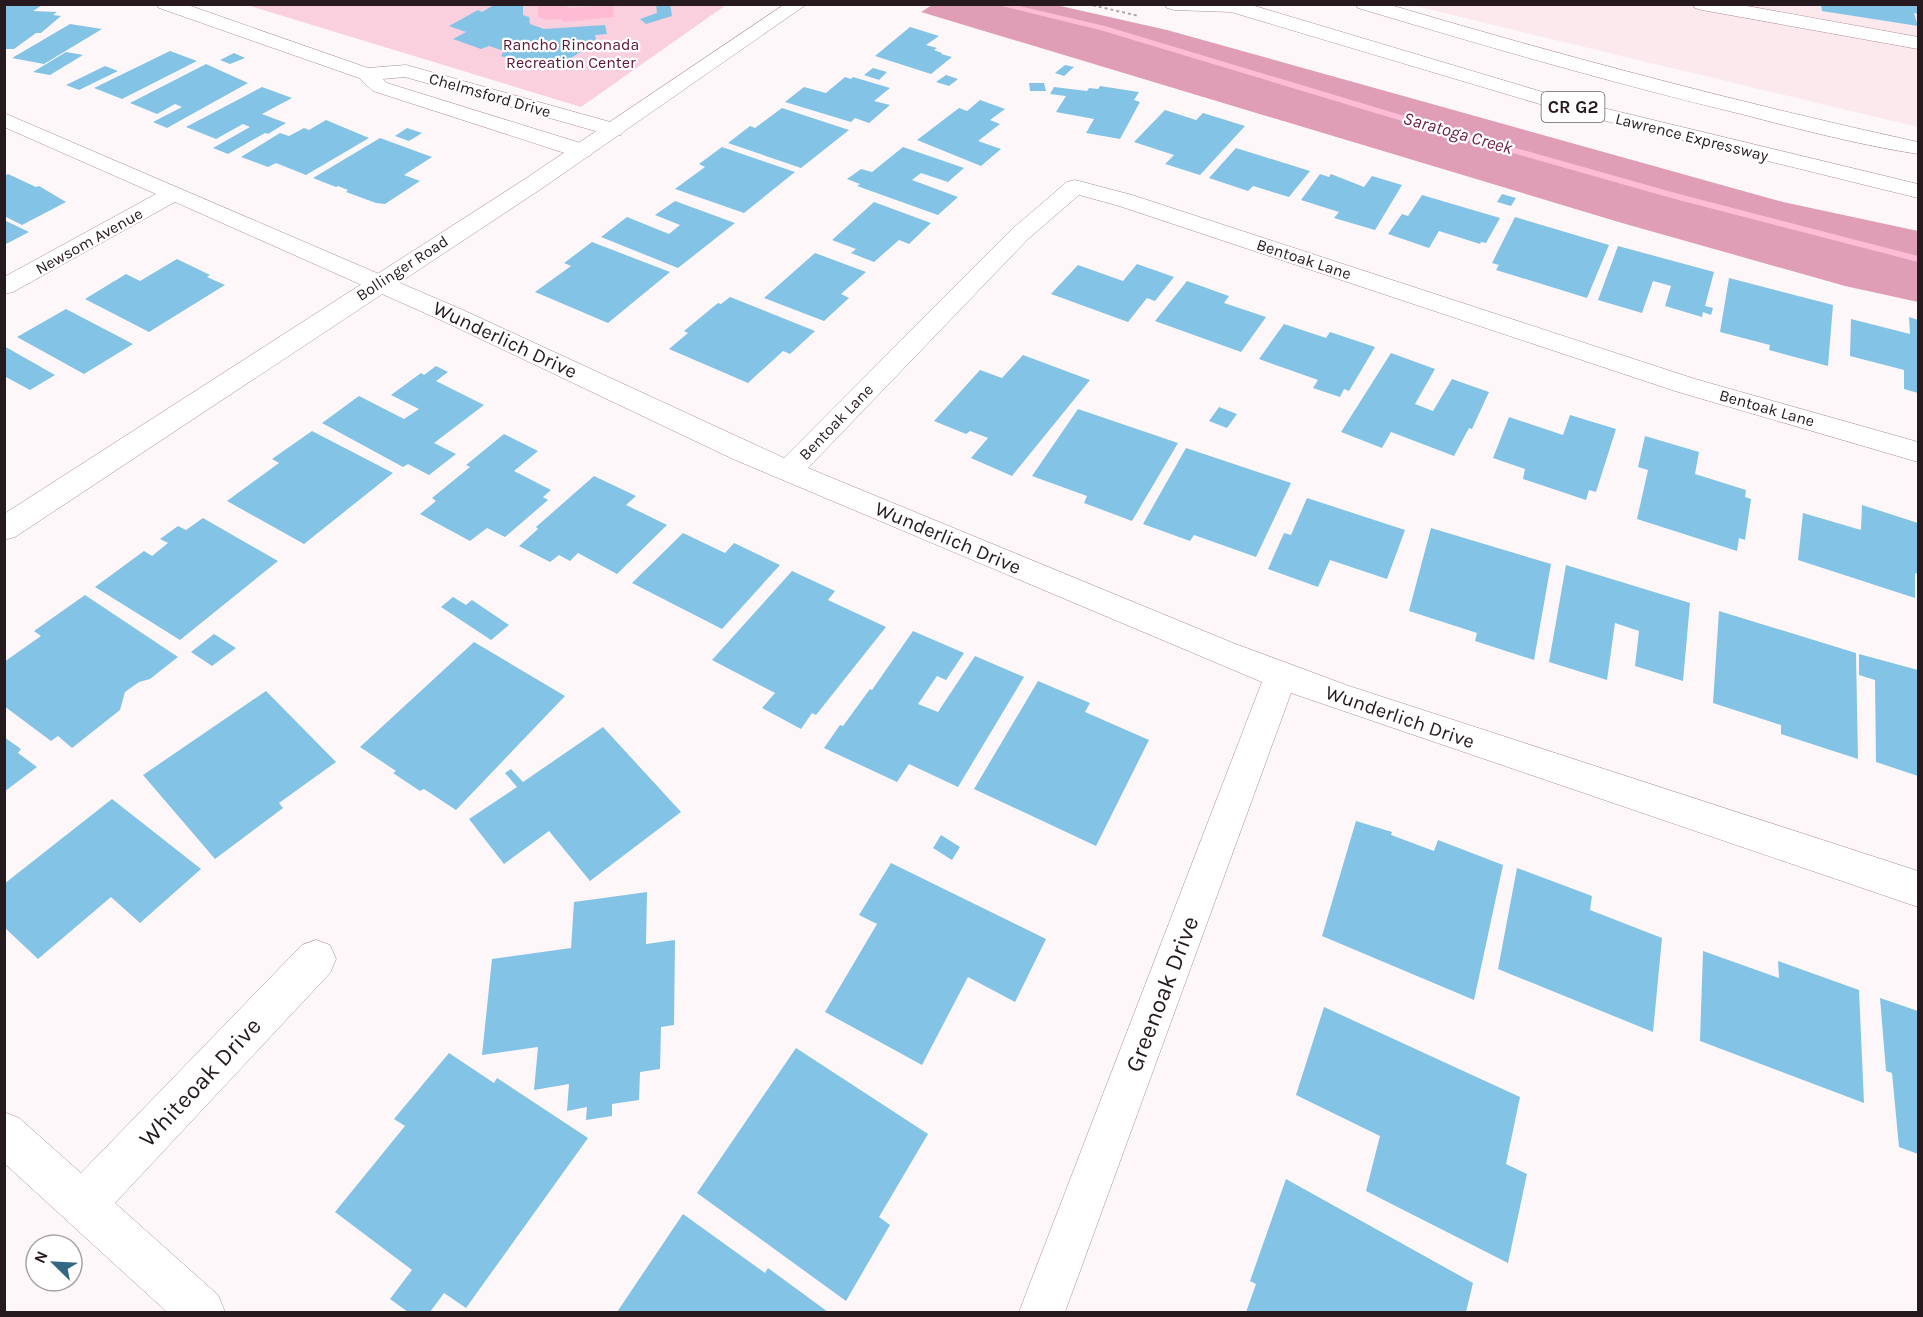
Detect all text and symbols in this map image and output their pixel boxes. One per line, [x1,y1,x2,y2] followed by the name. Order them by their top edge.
[503,35,639,72] park label: Rancho Rinconada Recreation Center
[427,69,553,121] street label: Chelmsford Drive
[1542,92,1604,122] road number: CR G2
[1401,107,1516,159] water label: Saratoga Creek
[1614,109,1771,165] street label: Lawrence Expressway
[32,204,146,278] street label: Newsom Avenue
[352,231,452,305] street label: Bollinger Road
[1254,235,1354,283] street label: Bentoak Lane
[429,297,581,383] street label: Wunderlich Drive
[795,380,877,464] street label: Bentoak Lane
[1717,385,1817,431] street label: Bentoak Lane
[872,497,1024,579] street label: Wunderlich Drive
[1322,681,1478,753] street label: Wunderlich Drive
[1119,912,1205,1076] street label: Greenoak Drive
[133,1012,267,1152] street label: Whiteoak Drive
[24,1233,84,1293] north arrow
[30,1248,52,1266] text: N

